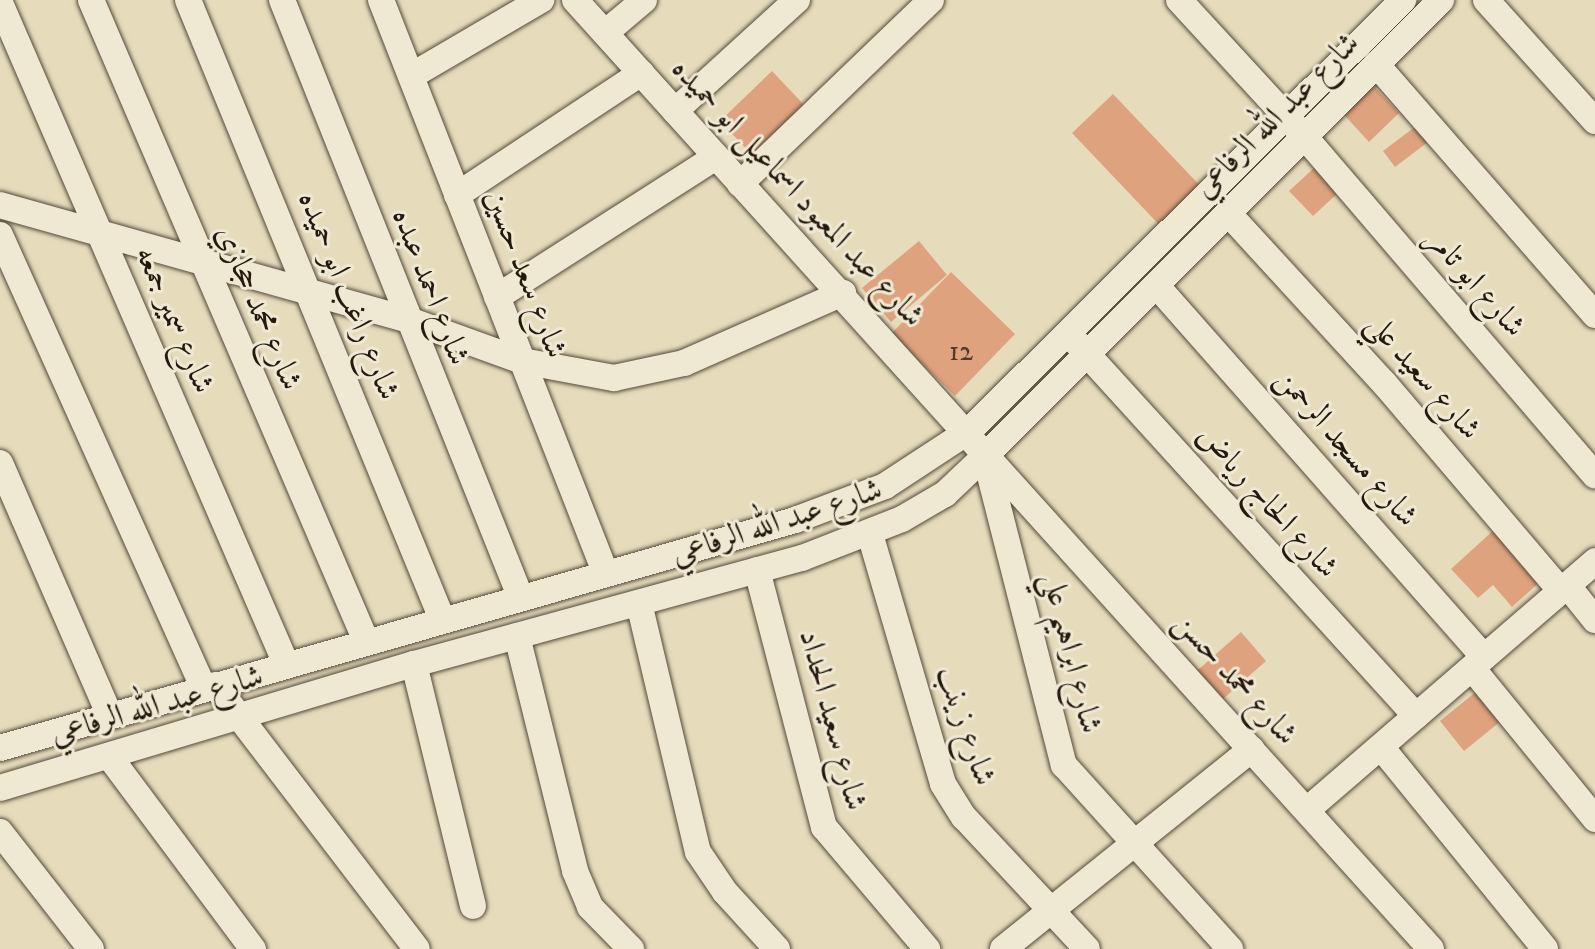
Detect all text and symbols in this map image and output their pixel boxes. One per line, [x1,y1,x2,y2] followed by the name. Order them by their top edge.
[1186,25,1368,207] street label: شارع عبد الله الرفاعي
[662,51,932,335] street label: شارع عبد المعبود اسماعيل ابو حميده
[475,184,575,364] street label: شارع سعد حسين
[289,186,407,406] street label: شارع راغب ابو حميده
[383,203,477,371] street label: شارع احمد عبده
[206,220,310,396] street label: شارع محمد حجازي
[1417,220,1533,346] street label: شارع ابو تامر
[126,241,222,399] street label: شارع سمير جمعه
[1357,306,1489,448] street label: شارع سعيد علي
[949,335,973,369] house number: 12
[1266,361,1426,535] street label: شارع مسجد الرحمن
[1188,417,1346,587] street label: شارع الحاج رياض
[667,471,887,575] street label: شارع عبد الله الرفاعي
[1032,569,1110,737] street label: شارع ابراهيم علي
[1165,604,1305,754] street label: شارع محمد حسن
[789,625,875,815] street label: شارع سعيد الحداد
[46,657,268,755] street label: شارع عبد الله الرفاعي
[927,661,1003,791] street label: شارع زينب

